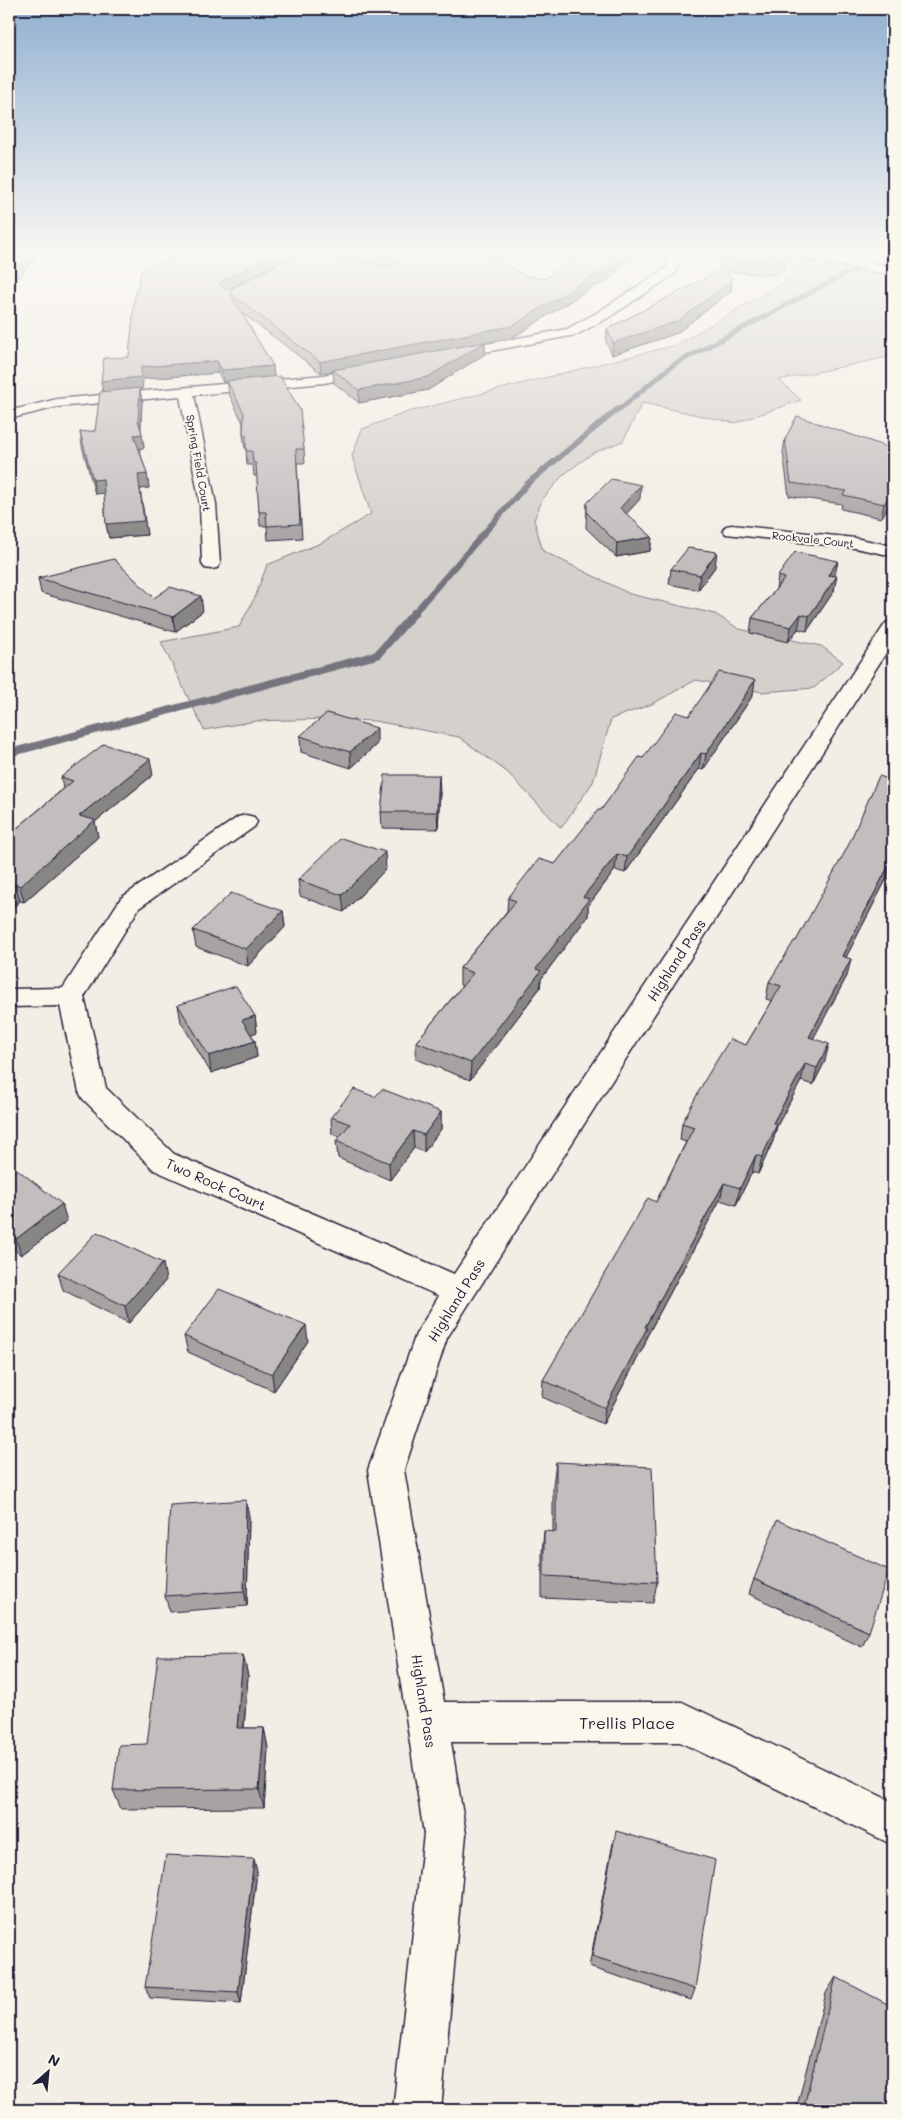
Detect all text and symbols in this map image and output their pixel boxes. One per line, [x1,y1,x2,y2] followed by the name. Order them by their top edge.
[183,413,215,513] street label: Spring Field Court
[771,527,855,551] street label: Rockvale Court
[642,915,710,1005] street label: Highland Pass
[163,1153,269,1215] street label: Two Rock Court
[423,1255,489,1345] street label: Highland Pass
[407,1653,441,1749] street label: Highland Pass
[579,1712,675,1733] street label: Trellis Place
[22,2046,72,2096] north arrow
[45,2049,63,2071] text: N

